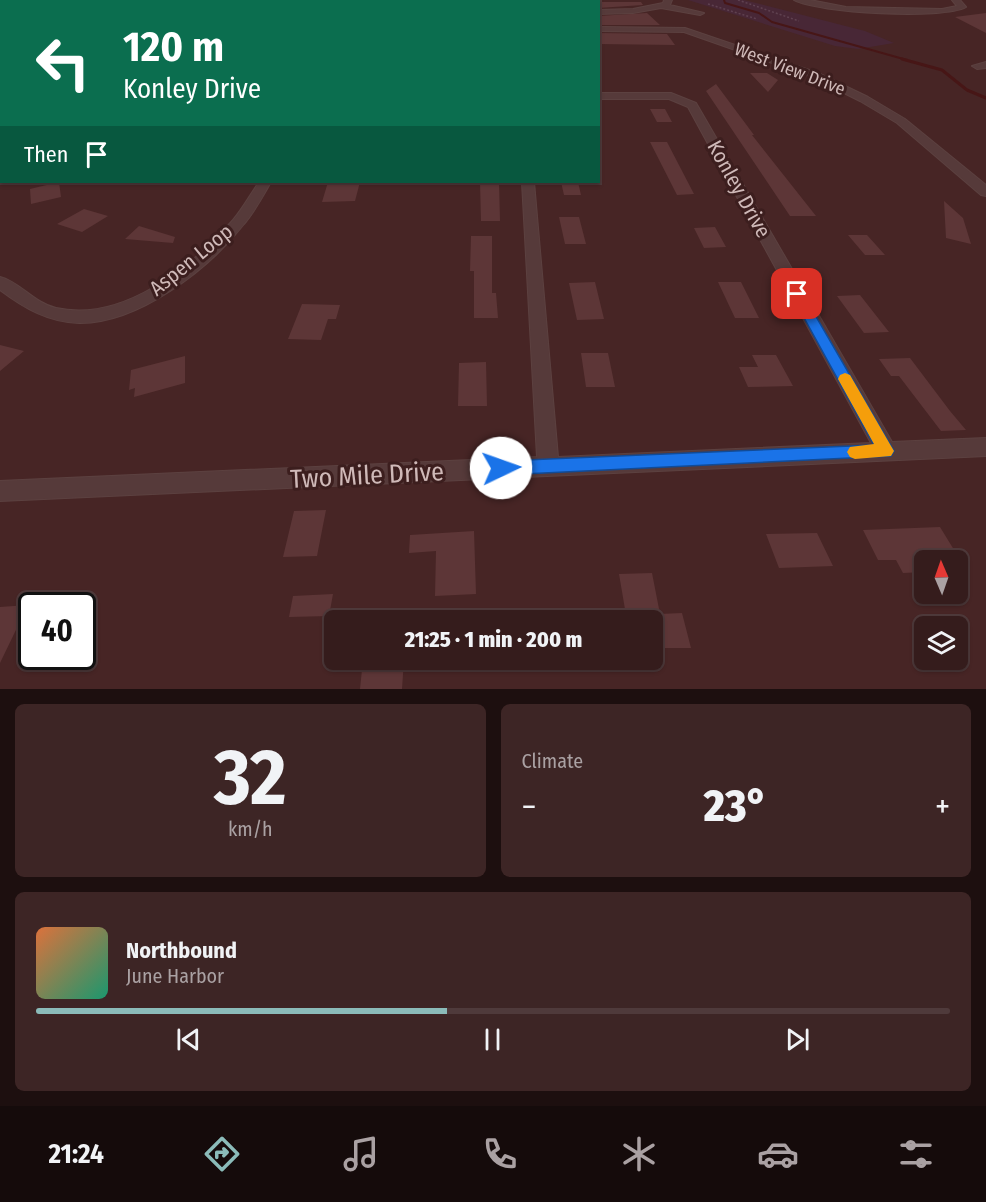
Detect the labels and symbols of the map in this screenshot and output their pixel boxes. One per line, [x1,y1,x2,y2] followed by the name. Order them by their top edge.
[732,38,849,100] street label: West View Drive
[702,136,776,242] street label: Konley Drive
[144,219,238,301] street label: Aspen Loop
[771,268,822,319] pin
[469,436,533,500] position arrow
[289,456,445,495] street label: Two Mile Drive
[914,550,968,604] north arrow
[18,592,96,670] speed limit sign: 40

